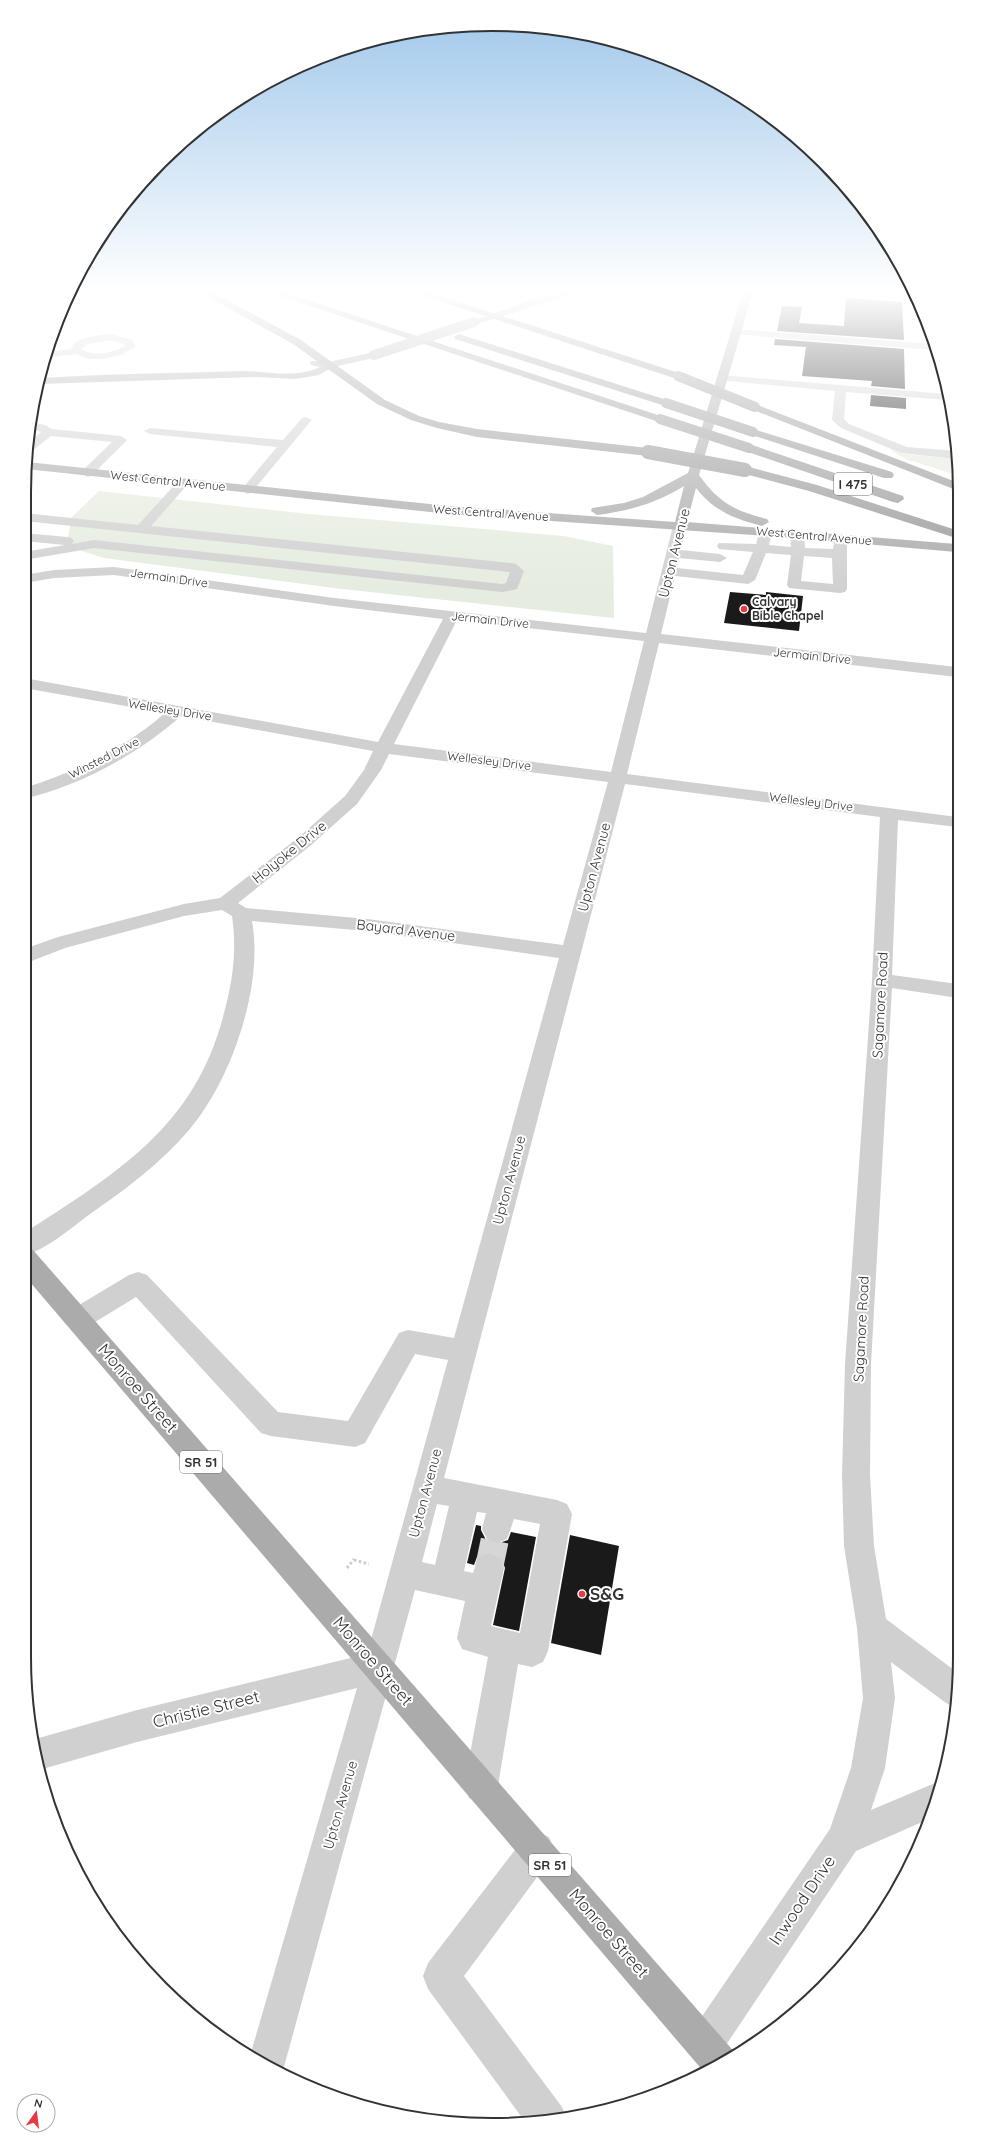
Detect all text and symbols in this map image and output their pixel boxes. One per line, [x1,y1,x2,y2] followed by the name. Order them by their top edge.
[110,467,227,494] street label: West Central Avenue
[834,473,872,495] road number: I 475
[433,501,549,524] street label: West Central Avenue
[654,506,694,600] street label: Upton Avenue
[756,523,873,548] street label: West Central Avenue
[129,565,209,590] street label: Jermain Drive
[752,594,824,623] place label: Calvary Bible Chapel
[739,604,749,614] marker: Calvary Bible Chapel
[450,608,530,631] street label: Jermain Drive
[772,644,852,667] street label: Jermain Drive
[127,696,213,724] street label: Wellesley Drive
[66,733,142,782] street label: Winsted Drive
[446,748,532,773] street label: Wellesley Drive
[768,789,854,814] street label: Wellesley Drive
[248,816,330,887] street label: Holyoke Drive
[573,820,615,913] street label: Upton Avenue
[356,915,456,945] street label: Bayard Avenue
[868,951,892,1059] street label: Sagamore Road
[488,1133,530,1226] street label: Upton Avenue
[849,1275,873,1383] street label: Sagamore Road
[94,1339,183,1437] street label: Monroe Street
[404,1446,446,1539] street label: Upton Avenue
[180,1451,222,1473] road number: SR 51
[590,1583,624,1604] place label: S&G
[577,1589,587,1599] marker: S&G
[329,1612,418,1710] street label: Monroe Street
[150,1685,262,1732] street label: Christie Street
[319,1759,361,1851] street label: Upton Avenue
[764,1851,839,1948] street label: Inwood Drive
[529,1854,571,1876] road number: SR 51
[565,1884,654,1982] street label: Monroe Street
[16,2093,56,2133] north arrow
[33,2096,44,2111] text: N

